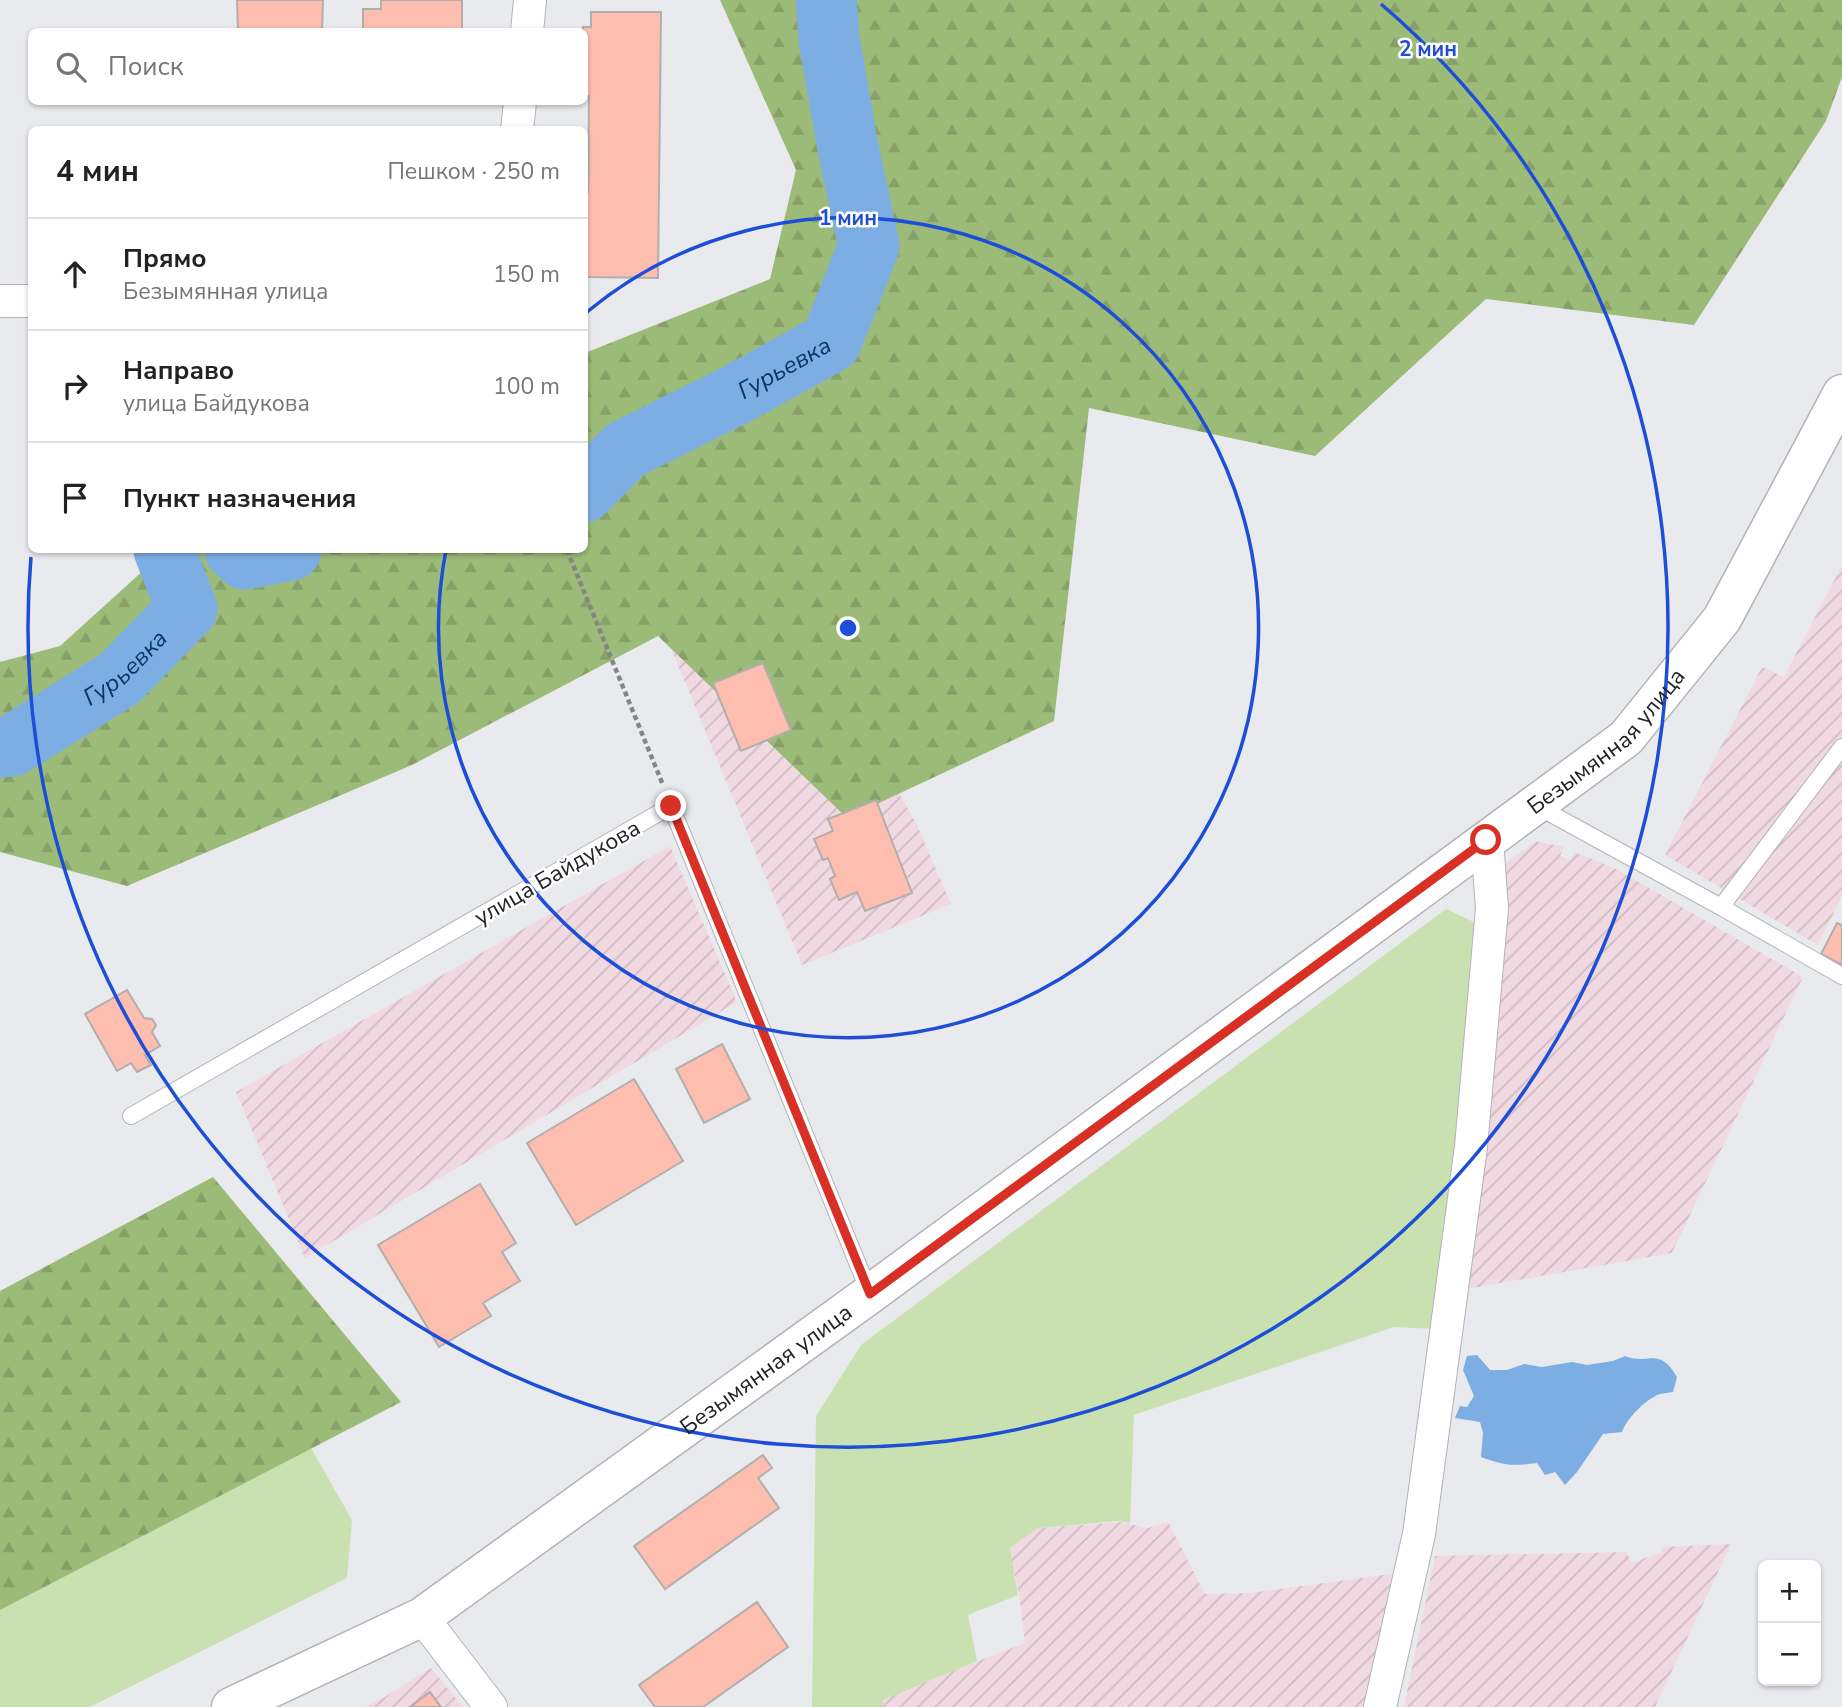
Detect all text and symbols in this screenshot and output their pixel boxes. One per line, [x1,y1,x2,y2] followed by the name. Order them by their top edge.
[28,28,588,105] search box
[1399,35,1457,63] text: 2 мин
[52,48,90,86] icon: search
[108,49,184,84] text: Поиск
[56,151,139,192] text: 4 мин
[387,156,560,187] text: Пешком · 250 m
[819,204,877,232] text: 1 мин
[123,241,207,276] text: Прямо
[56,255,94,293] icon: ahead
[493,259,560,290] text: 150 m
[123,276,328,307] text: Безымянная улица
[732,329,837,407] water label: Гурьевка
[123,353,234,388] text: Направо
[56,367,94,405] icon: right
[493,371,560,402] text: 100 m
[123,388,310,419] text: улица Байдукова
[56,479,94,517] icon: arrive
[123,481,356,516] text: Пункт назначения
[836,616,860,640] centre of rings
[77,623,174,713] water label: Гурьевка
[1521,662,1692,822] street label: Безымянная улица
[655,790,686,821] route end
[469,812,646,933] street label: улица Байдукова
[1470,824,1501,855] route start
[674,1297,858,1442] street label: Безымянная улица
[1758,1560,1821,1686] map controls
[1758,1560,1821,1623] button: +
[1758,1623,1821,1686] button: −

